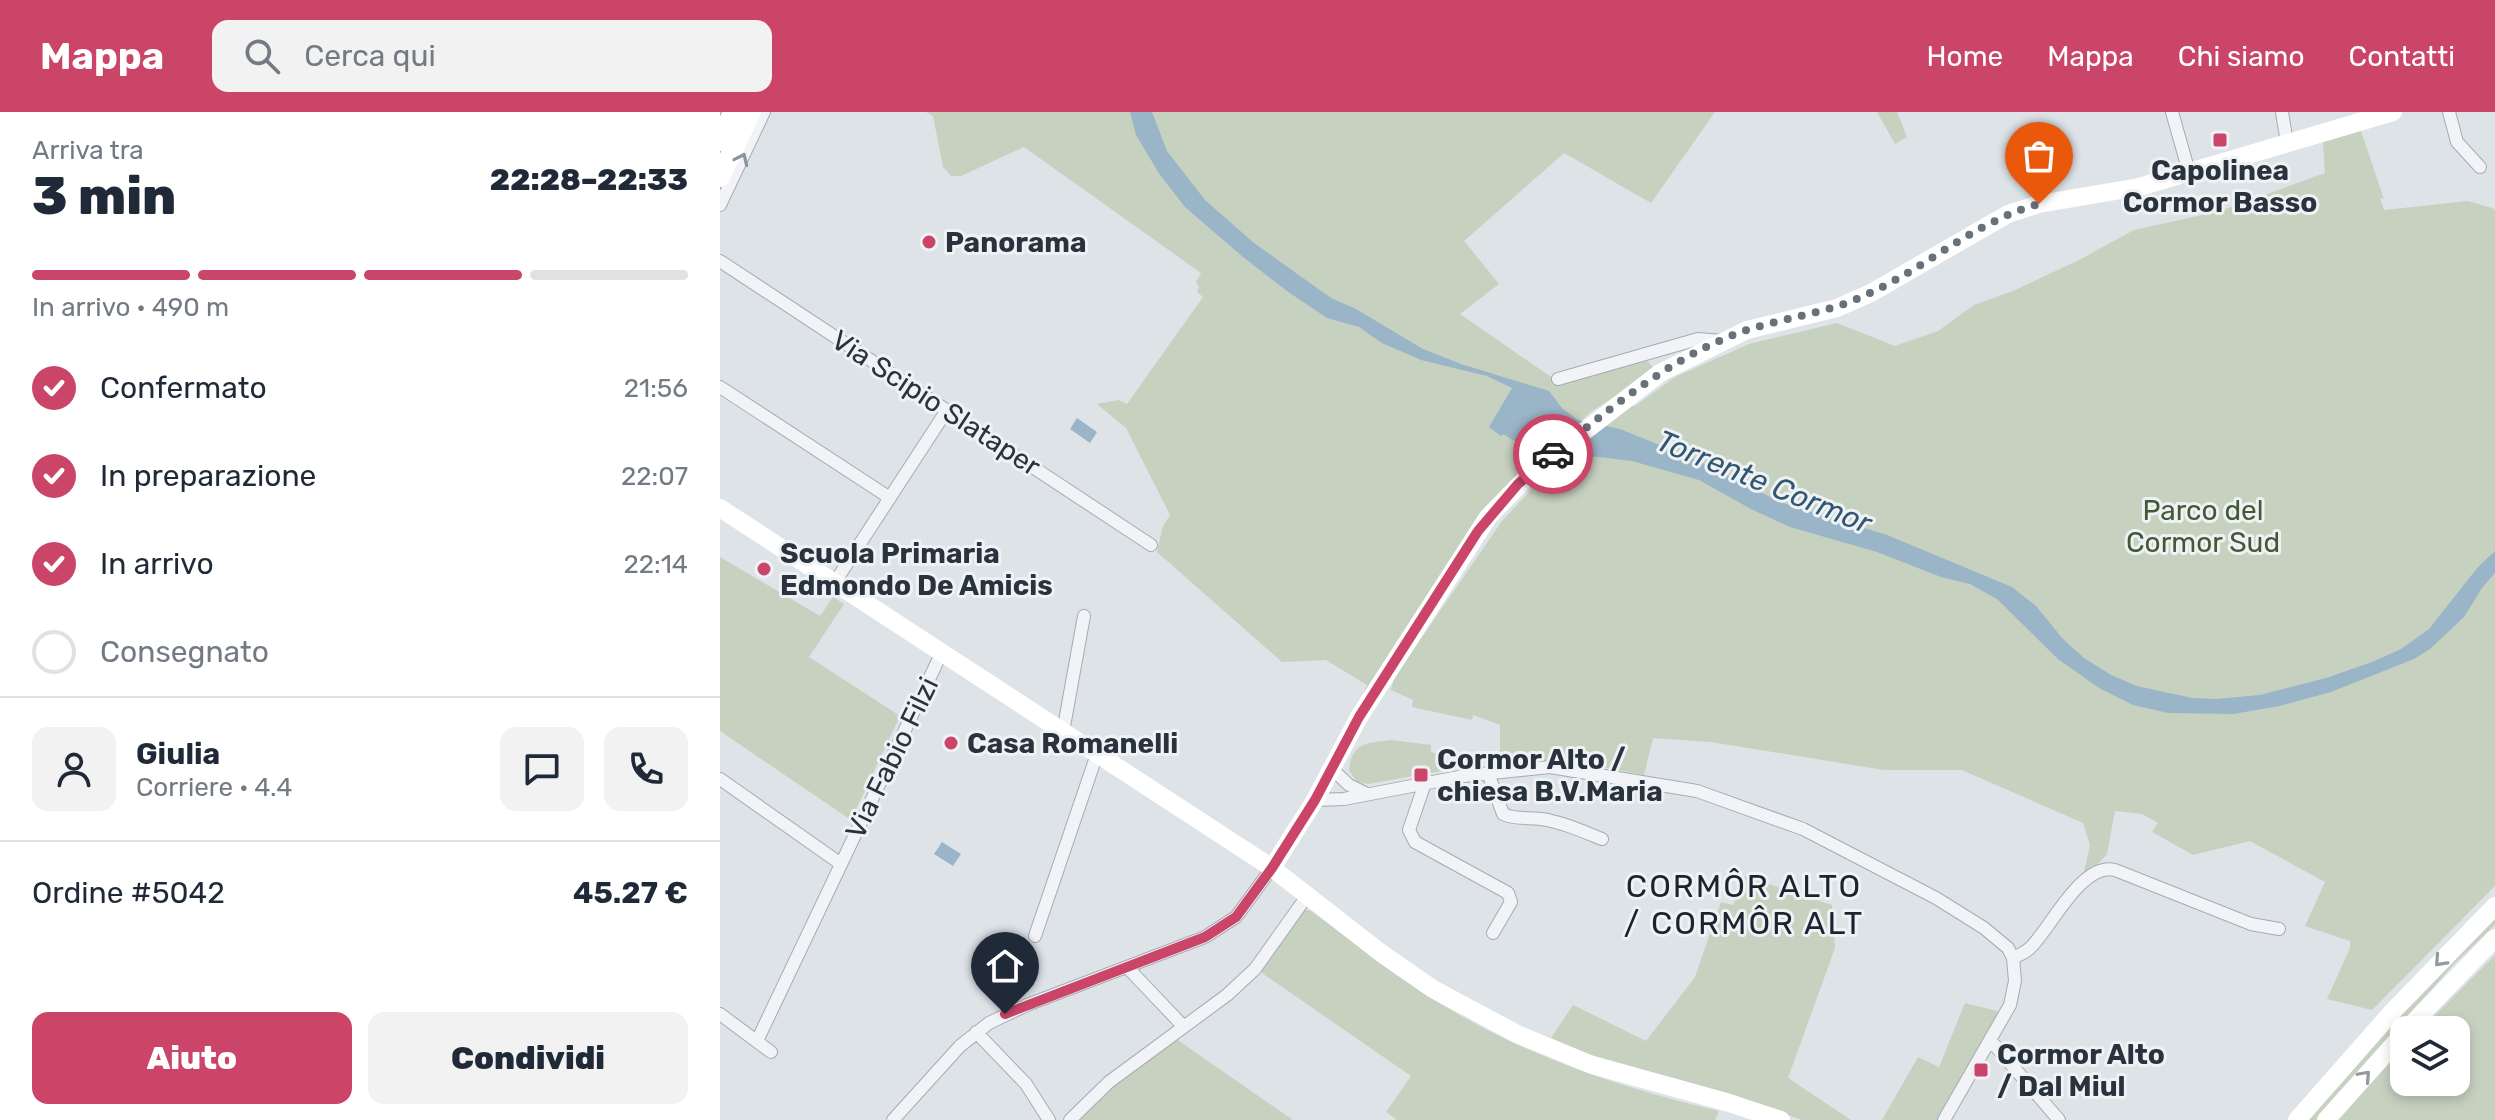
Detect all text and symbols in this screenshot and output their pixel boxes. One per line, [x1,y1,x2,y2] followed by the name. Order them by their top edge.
[212,20,772,92] search box
[40,33,164,79] text: Mappa
[240,34,284,78] icon: search
[304,38,436,74] text: Cerca qui
[1927,40,2003,73] text: Home
[2047,40,2134,73] text: Mappa
[2178,40,2305,73] text: Chi siamo
[2349,40,2455,73] text: Contatti
[2005,122,2073,204] pin
[2211,131,2229,149] marker: Capolinea Cormor Basso
[2017,134,2061,178] icon: bag
[32,135,144,166] text: Arriva tra
[732,152,748,167] one-way arrow
[2123,154,2317,219] place label: Capolinea Cormor Basso
[490,162,688,198] text: 22:28–22:33
[32,165,176,227] text: 3 min
[945,226,1086,259] place label: Panorama
[920,233,938,251] marker: Panorama
[32,292,229,323] text: In arrivo · 490 m
[825,323,1047,483] street label: Via Scipio Slataper
[32,366,76,410] icon: check
[100,370,267,406] text: Confermato
[624,373,688,404] text: 21:56
[1513,414,1593,494] courier
[1651,422,1878,542] water label: Torrente Cormor
[1531,432,1575,476] icon: car
[32,454,76,498] icon: check
[100,458,316,494] text: In preparazione
[621,461,688,492] text: 22:07
[2126,494,2280,559] park label: Parco del Cormor Sud
[780,537,1053,602] place label: Scuola Primaria Edmondo De Amicis
[32,542,76,586] icon: check
[100,546,214,582] text: In arrivo
[624,549,688,580] text: 22:14
[755,560,773,578] marker: Scuola Primaria Edmondo De Amicis
[100,634,269,670] text: Consegnato
[839,672,945,844] street label: Via Fabio Filzi
[32,727,116,811] button: person
[500,727,584,811] button: chat
[604,727,688,811] button: phone
[967,727,1178,760] place label: Casa Romanelli
[942,734,960,752] marker: Casa Romanelli
[136,736,220,772] text: Giulia
[1437,743,1663,808] place label: Cormor Alto / chiesa B.V.Maria
[1412,766,1430,784] marker: Cormor Alto / chiesa B.V.Maria
[136,772,292,803] text: Corriere · 4.4
[1624,867,1864,942] district label: CORMÔR ALTO / CORMÔR ALT
[32,875,225,911] text: Ordine #5042
[573,875,688,911] text: 45.27 €
[971,932,1039,1014] pin
[983,944,1027,988] icon: home
[2434,952,2449,966] one-way arrow
[32,1012,352,1104] button: Aiuto
[368,1012,688,1104] button: Condividi
[2390,1016,2470,1096] map controls
[2390,1016,2470,1096] button: layers
[1997,1038,2165,1103] place label: Cormor Alto / Dal Miul
[1972,1061,1990,1079] marker: Cormor Alto / Dal Miul
[2355,1071,2370,1086] one-way arrow

